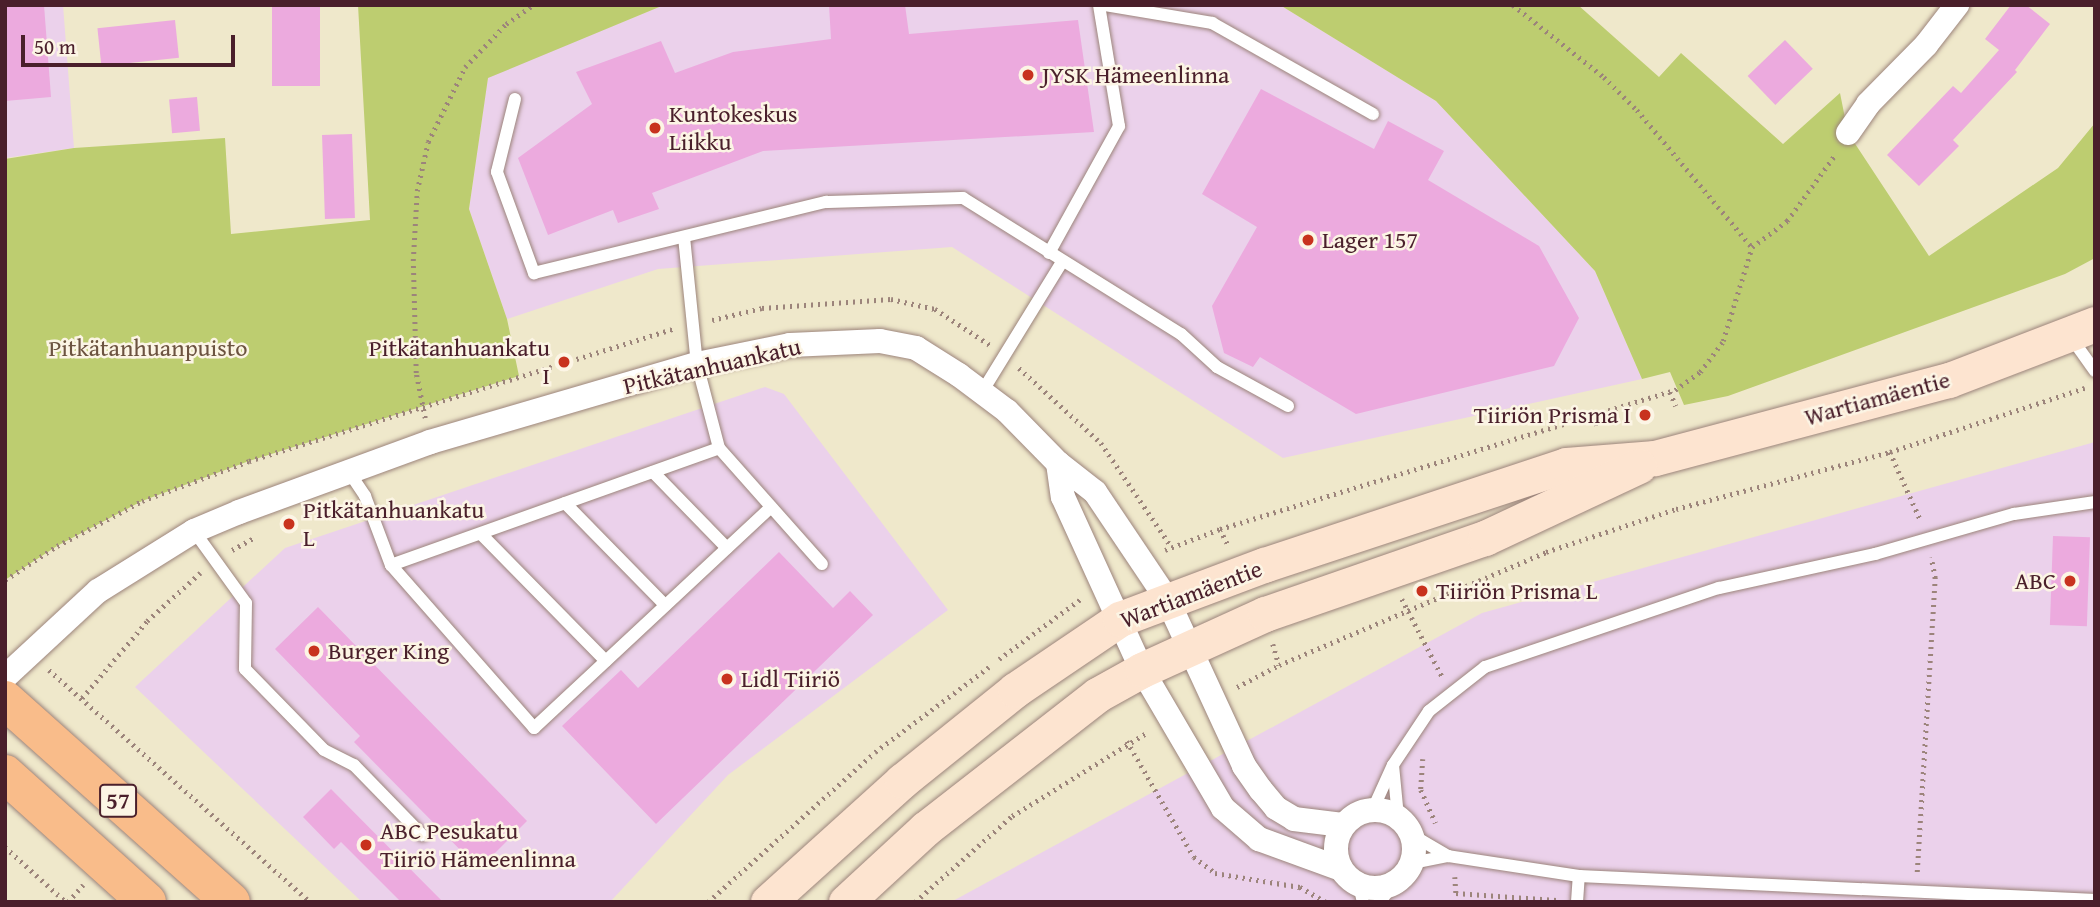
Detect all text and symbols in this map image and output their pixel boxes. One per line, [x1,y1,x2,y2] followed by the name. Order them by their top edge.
[24,21,238,65] scale bar
[34,31,76,62] text: 50 m
[1042,61,1229,89] place label: JYSK Hämeenlinna
[1020,67,1036,83] marker: JYSK Hämeenlinna
[669,100,798,156] place label: Kuntokeskus Liikku
[647,120,663,136] marker: Kuntokeskus Liikku
[1322,226,1418,254] place label: Lager 157
[1300,232,1316,248] marker: Lager 157
[620,332,804,400] street label: Pitkätanhuankatu
[48,334,248,362] park label: Pitkätanhuanpuisto
[369,334,550,390] place label: Pitkätanhuankatu I
[556,354,572,370] marker: Pitkätanhuankatu I
[1801,365,1953,431] street label: Wartiamäentie
[1474,401,1631,429] place label: Tiiriön Prisma I
[1637,407,1653,423] marker: Tiiriön Prisma I
[303,496,484,552] place label: Pitkätanhuankatu L
[281,516,297,532] marker: Pitkätanhuankatu L
[1116,554,1266,634] street label: Wartiamäentie
[2015,567,2056,595] place label: ABC
[2062,573,2078,589] marker: ABC
[1436,577,1598,605] place label: Tiiriön Prisma L
[1414,583,1430,599] marker: Tiiriön Prisma L
[328,637,449,665] place label: Burger King
[306,643,322,659] marker: Burger King
[741,665,840,693] place label: Lidl Tiiriö
[719,671,735,687] marker: Lidl Tiiriö
[99,782,137,820] road number: 57
[380,817,576,873] place label: ABC Pesukatu Tiiriö Hämeenlinna
[358,837,374,853] marker: ABC Pesukatu Tiiriö Hämeenlinna

